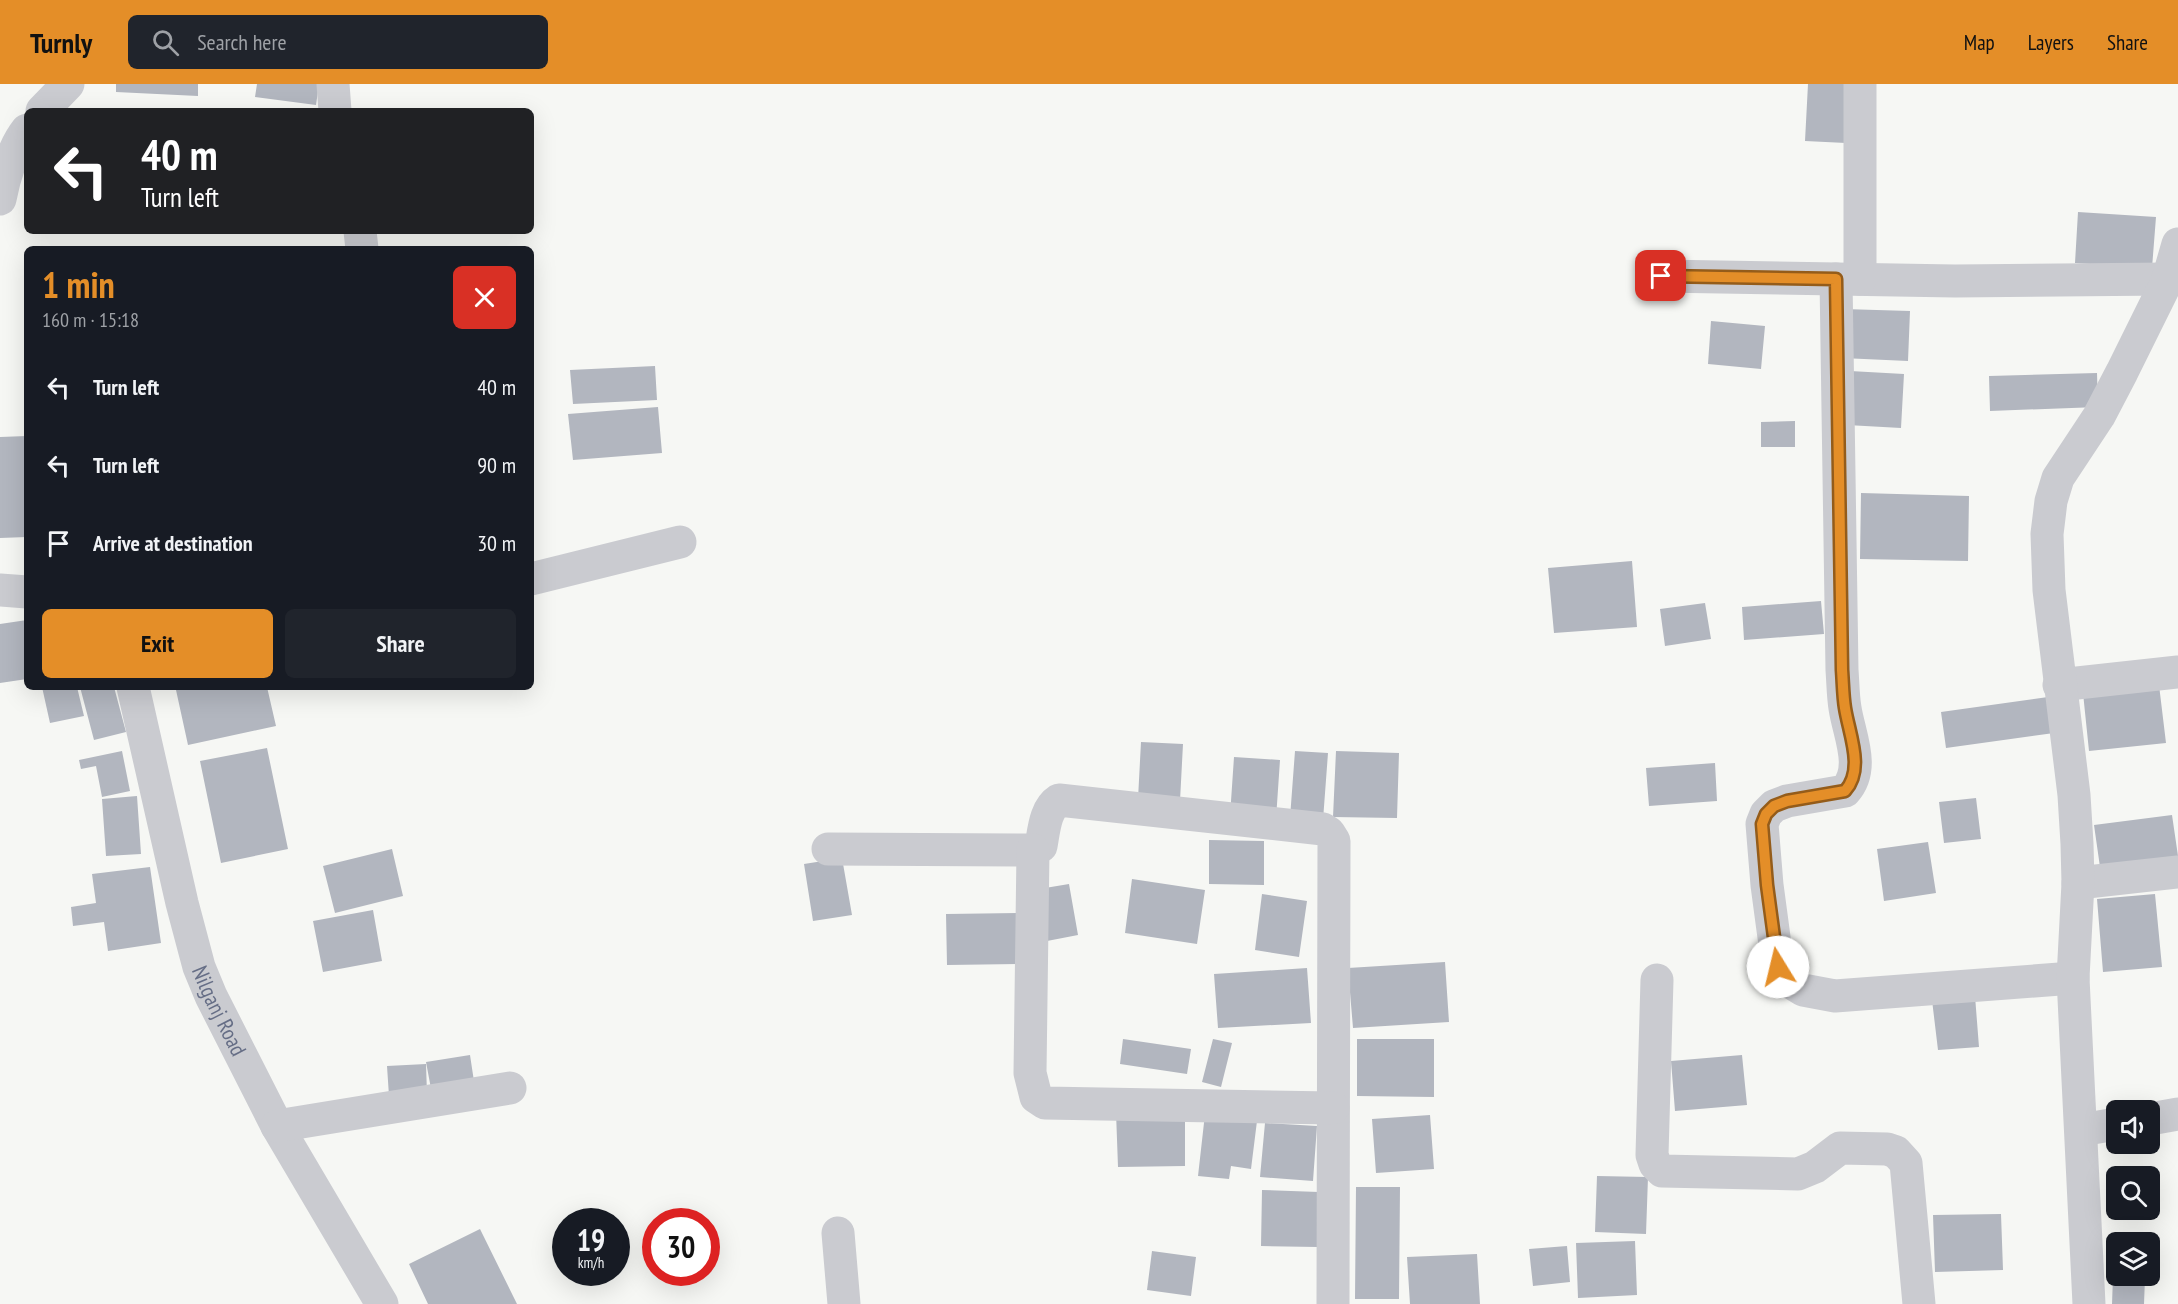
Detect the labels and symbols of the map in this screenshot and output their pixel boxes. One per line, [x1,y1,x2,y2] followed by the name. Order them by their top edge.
[1635,250,1686,301] pin
[1746,935,1810,999] position arrow
[186,962,253,1061] street label: Nilganj Road
[642,1208,720,1286] speed limit sign: 30

